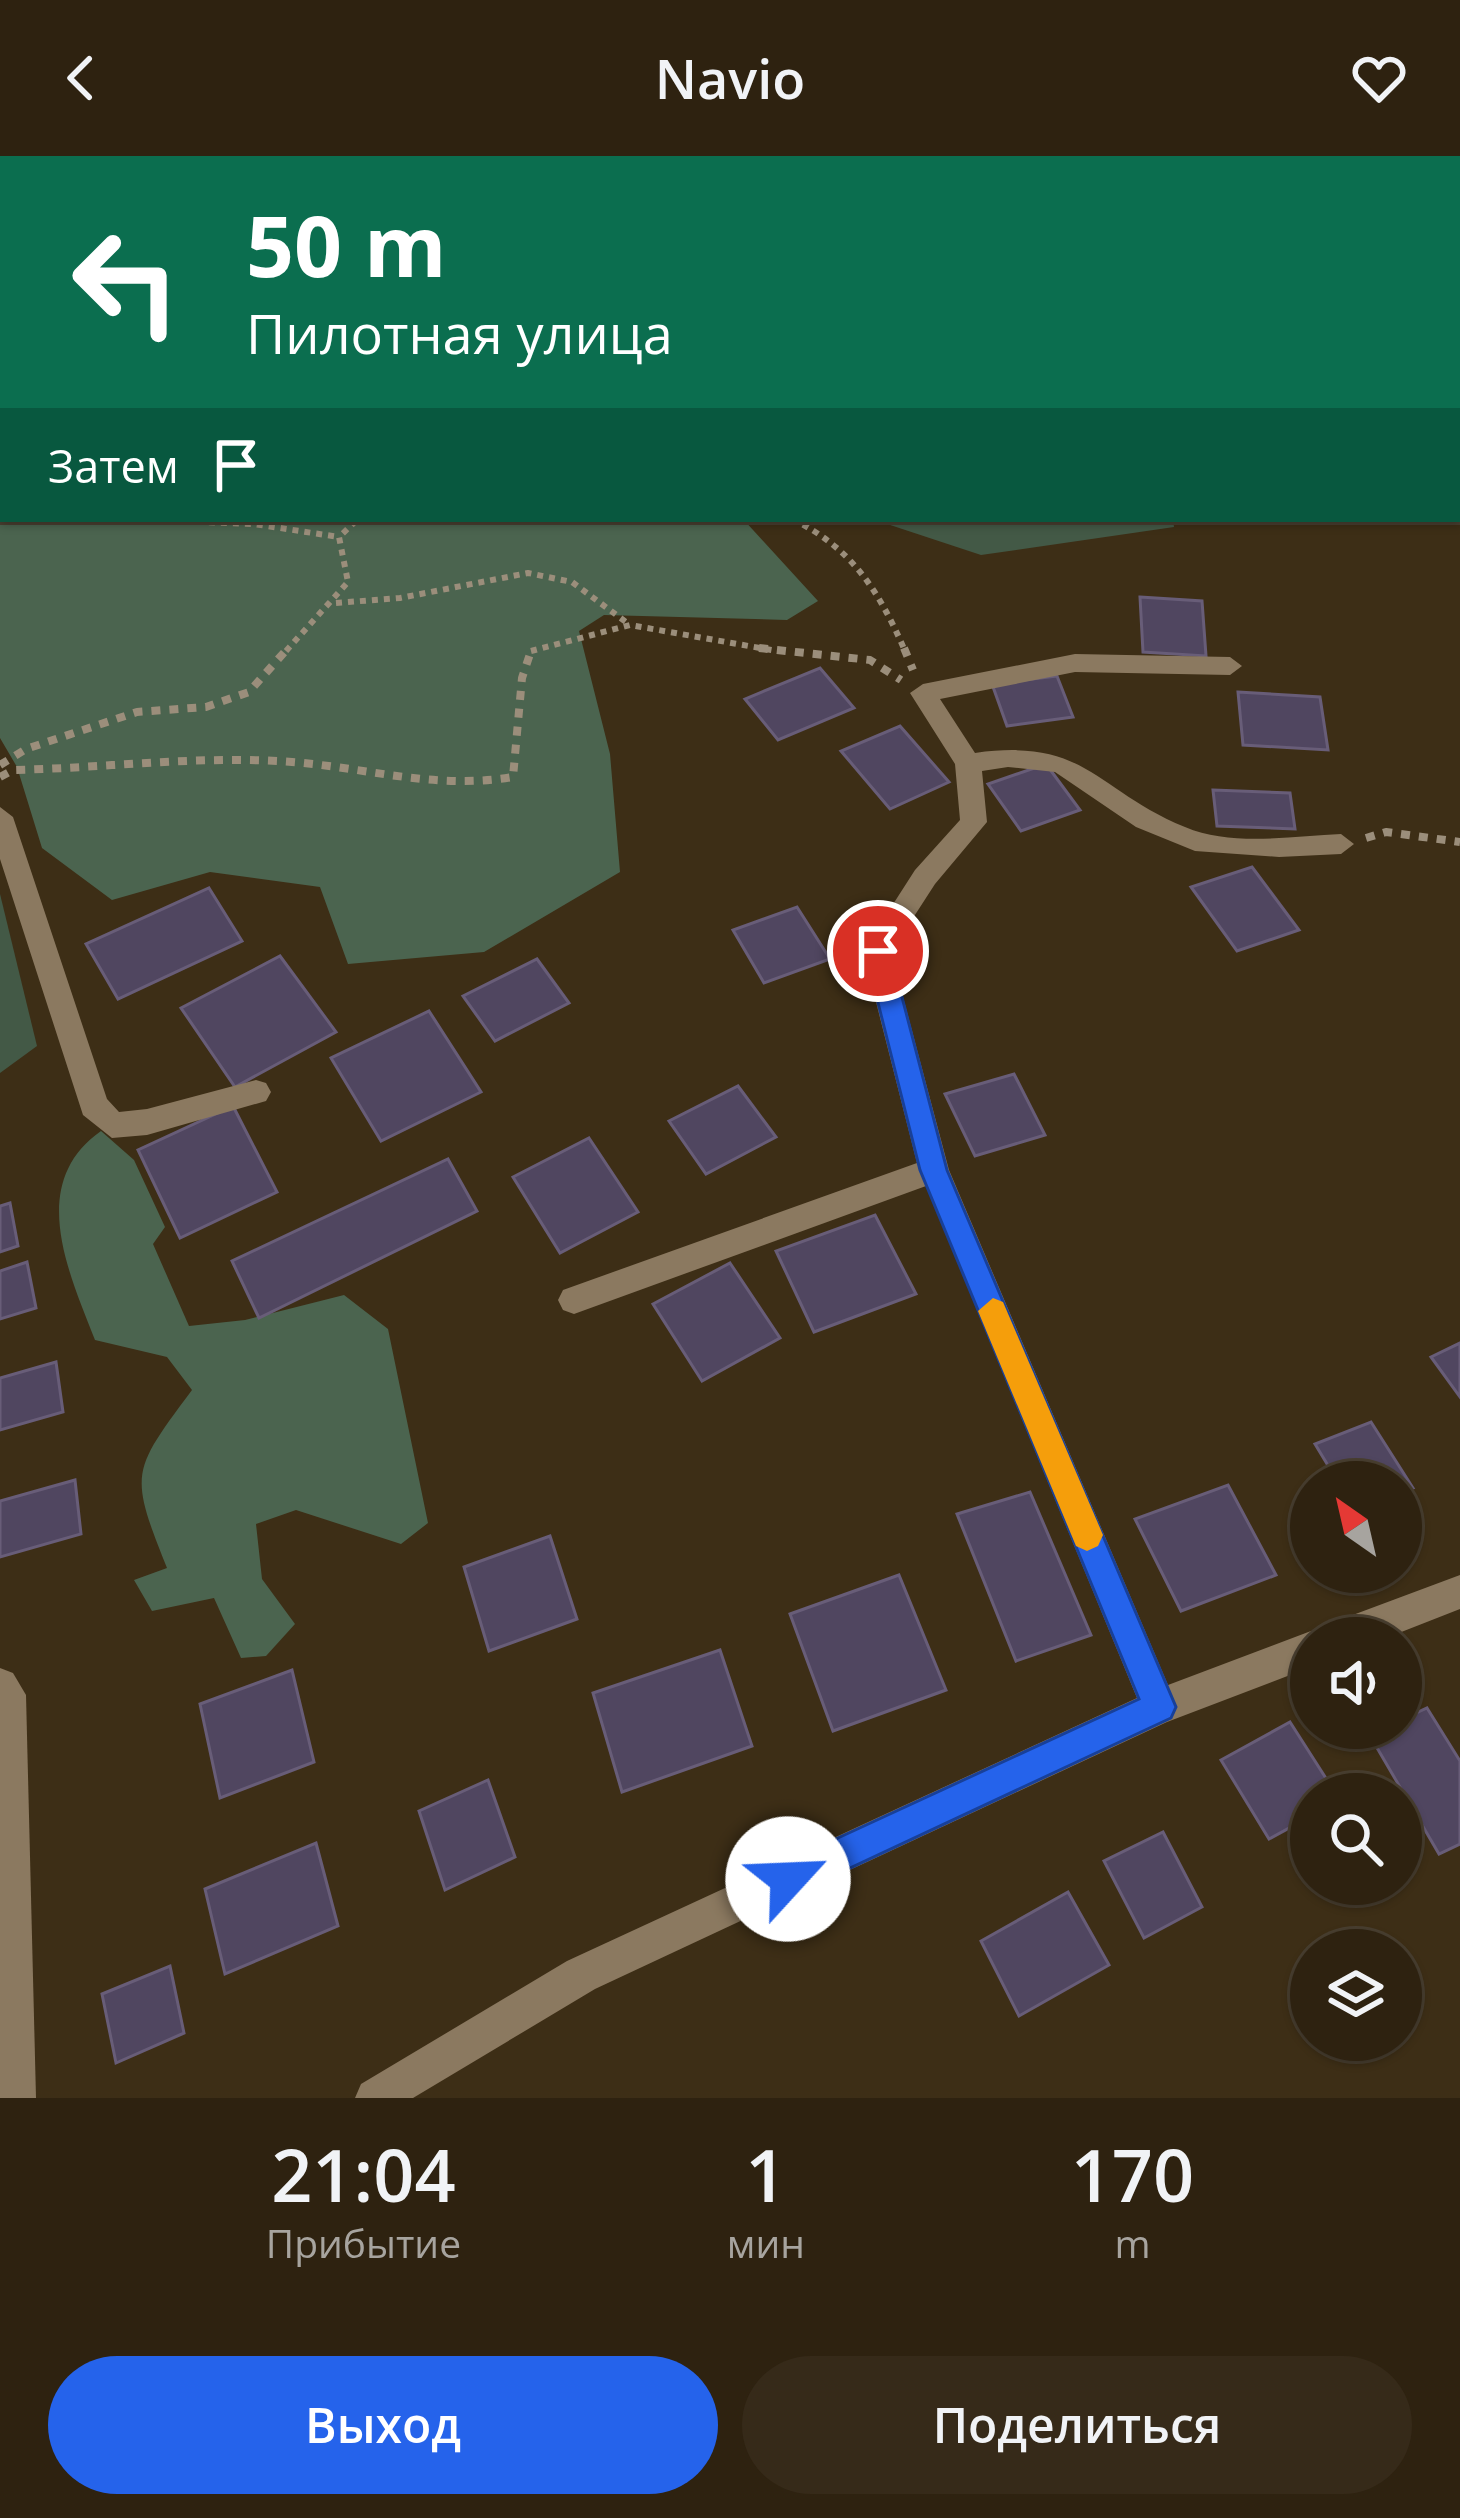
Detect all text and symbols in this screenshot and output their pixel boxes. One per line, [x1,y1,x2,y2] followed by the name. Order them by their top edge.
[655,41,805,115] text: Navio
[48,45,114,111] icon: back
[1346,45,1412,111] icon: heart
[246,187,446,302] text: 50 m
[48,204,204,360] icon: left
[246,296,673,370] text: Пилотная улица
[203,432,269,498] icon: arrive
[48,435,179,496] text: Затем
[827,900,929,1002] pin
[845,918,911,984] icon: arrive
[1290,1461,1422,1593] north arrow
[1290,1461,1422,2061] map controls
[1290,1617,1422,1749] button: sound
[1290,1773,1422,1905] button: search
[725,1816,851,1942] position arrow
[1290,1929,1422,2061] button: layers
[271,2125,456,2223] text: 21:04
[745,2125,786,2223] text: 1
[1071,2125,1194,2223] text: 170
[266,2216,461,2269] text: Прибытие
[727,2216,805,2269] text: мин
[1114,2216,1150,2269] text: m
[48,2356,718,2494] button: Выход
[742,2356,1412,2494] button: Поделиться

